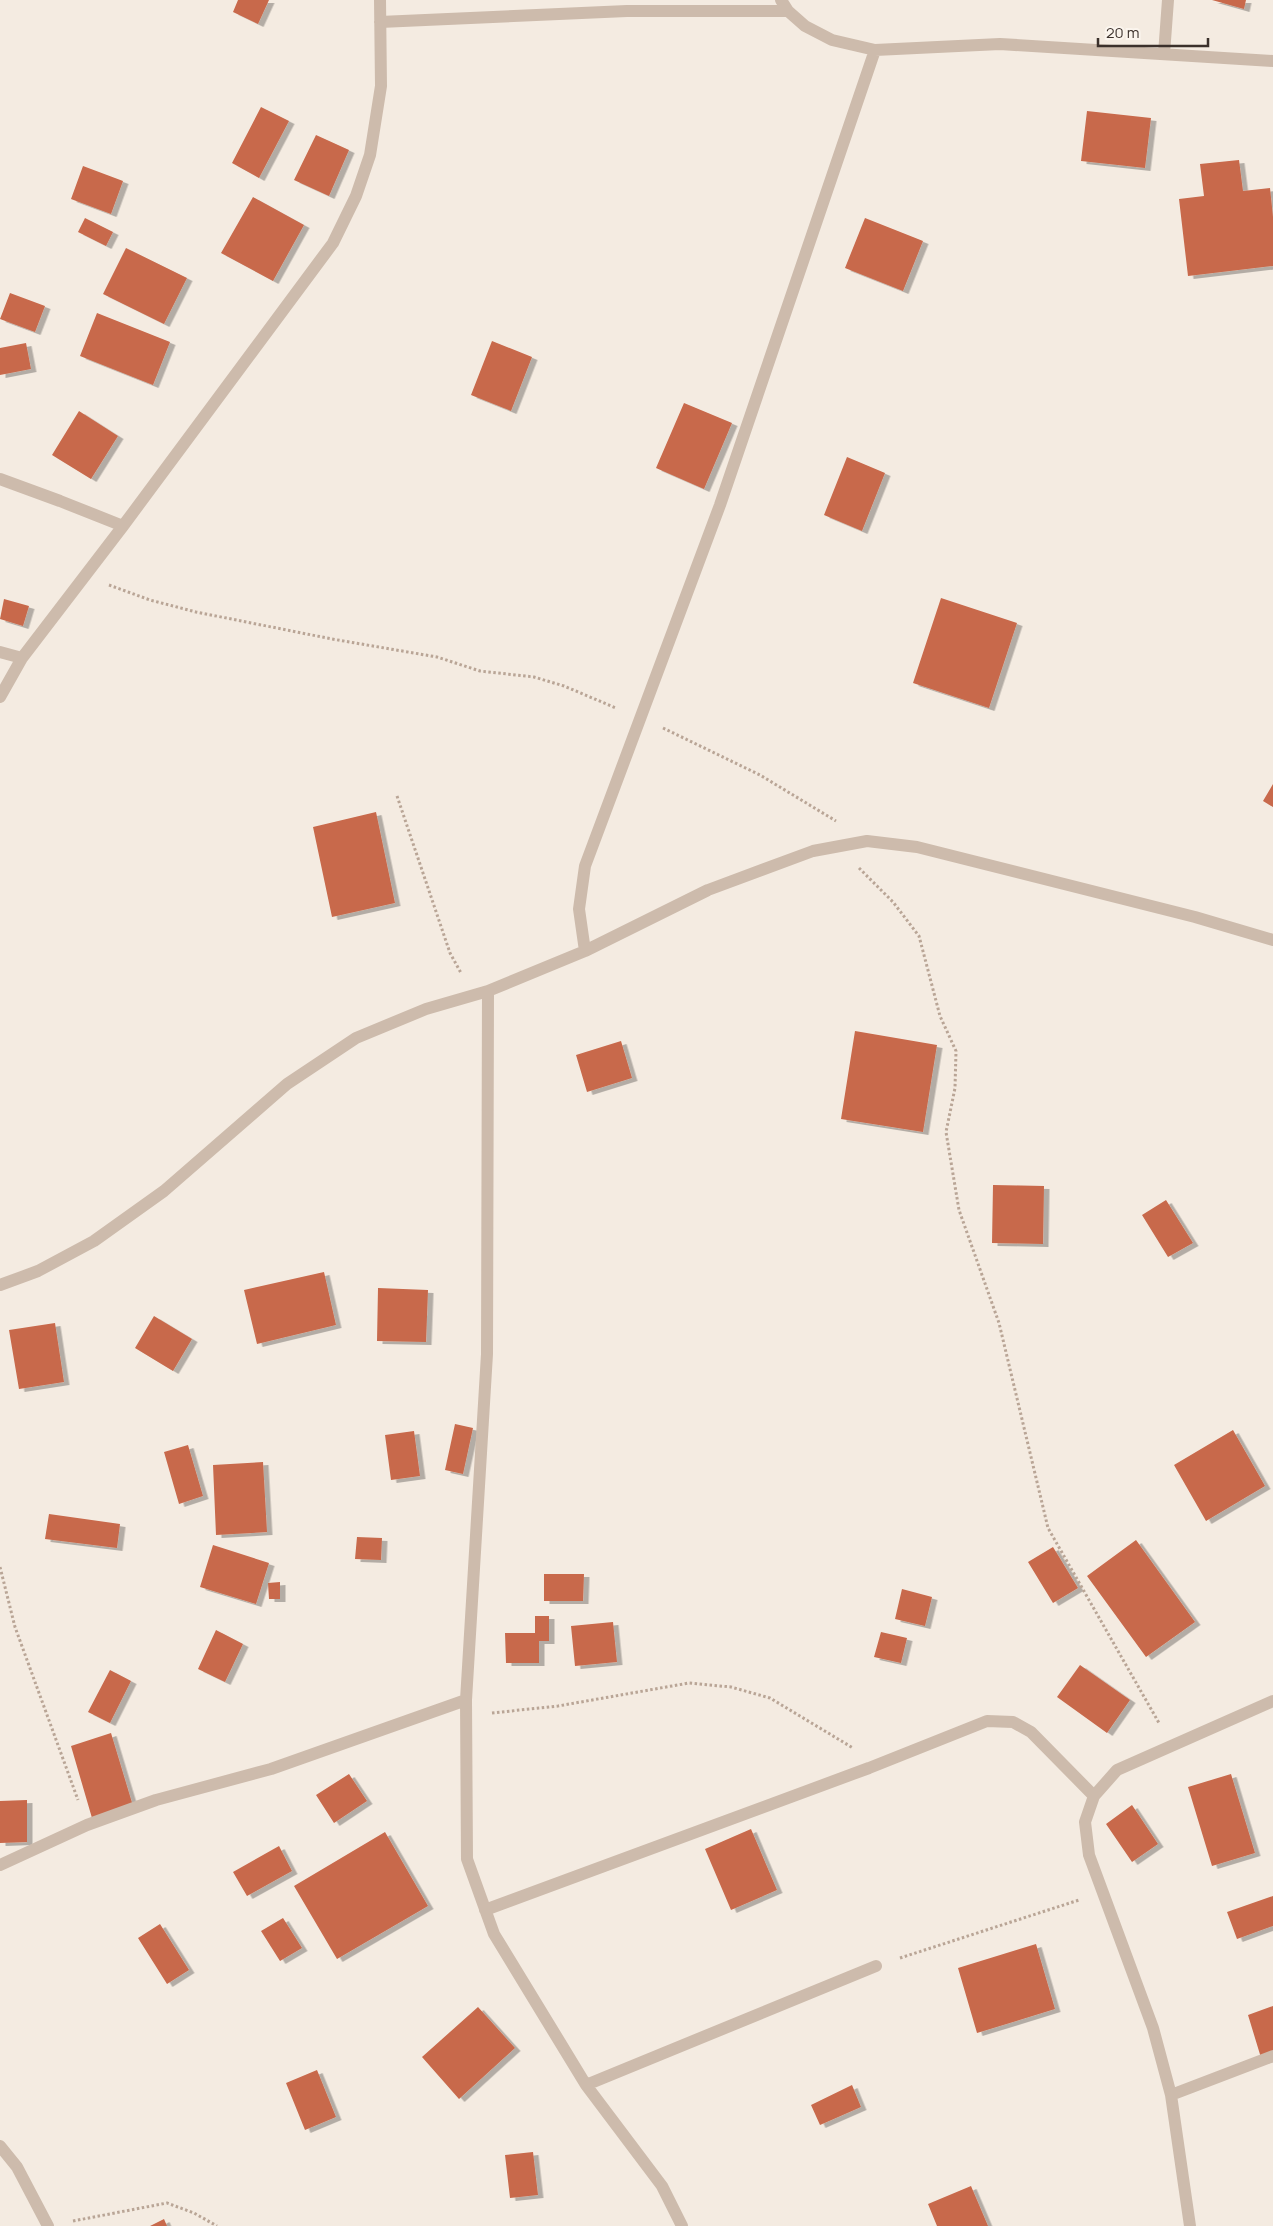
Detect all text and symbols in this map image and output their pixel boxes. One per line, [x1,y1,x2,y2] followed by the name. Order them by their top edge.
[1098,15,1208,47] scale bar
[1106,22,1139,43] text: 20 m

